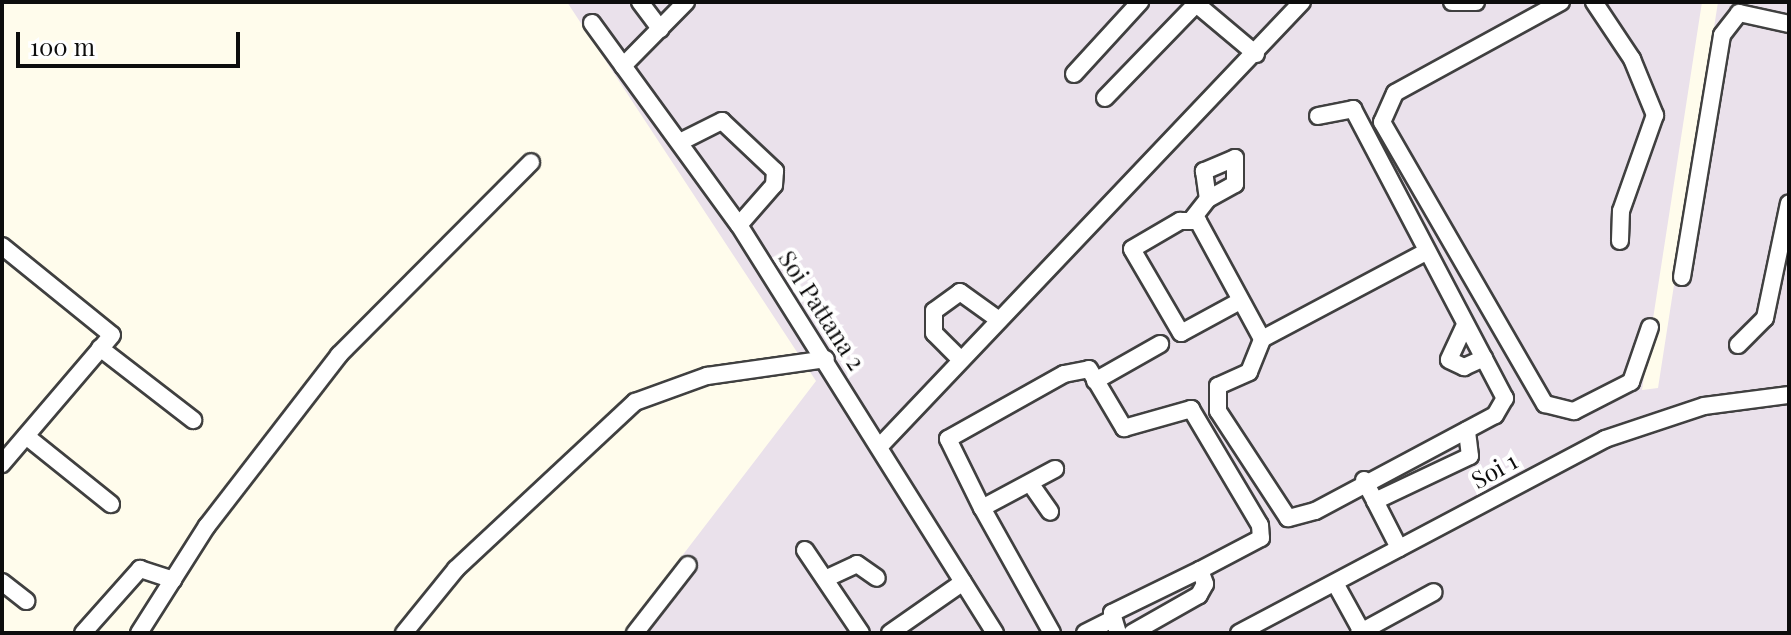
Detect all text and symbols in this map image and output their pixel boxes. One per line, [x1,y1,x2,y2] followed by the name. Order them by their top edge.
[20,16,244,66] scale bar
[30,30,95,62] text: 100 m
[773,245,871,375] street label: Soi Pattana 2
[1466,446,1522,494] street label: Soi 1

